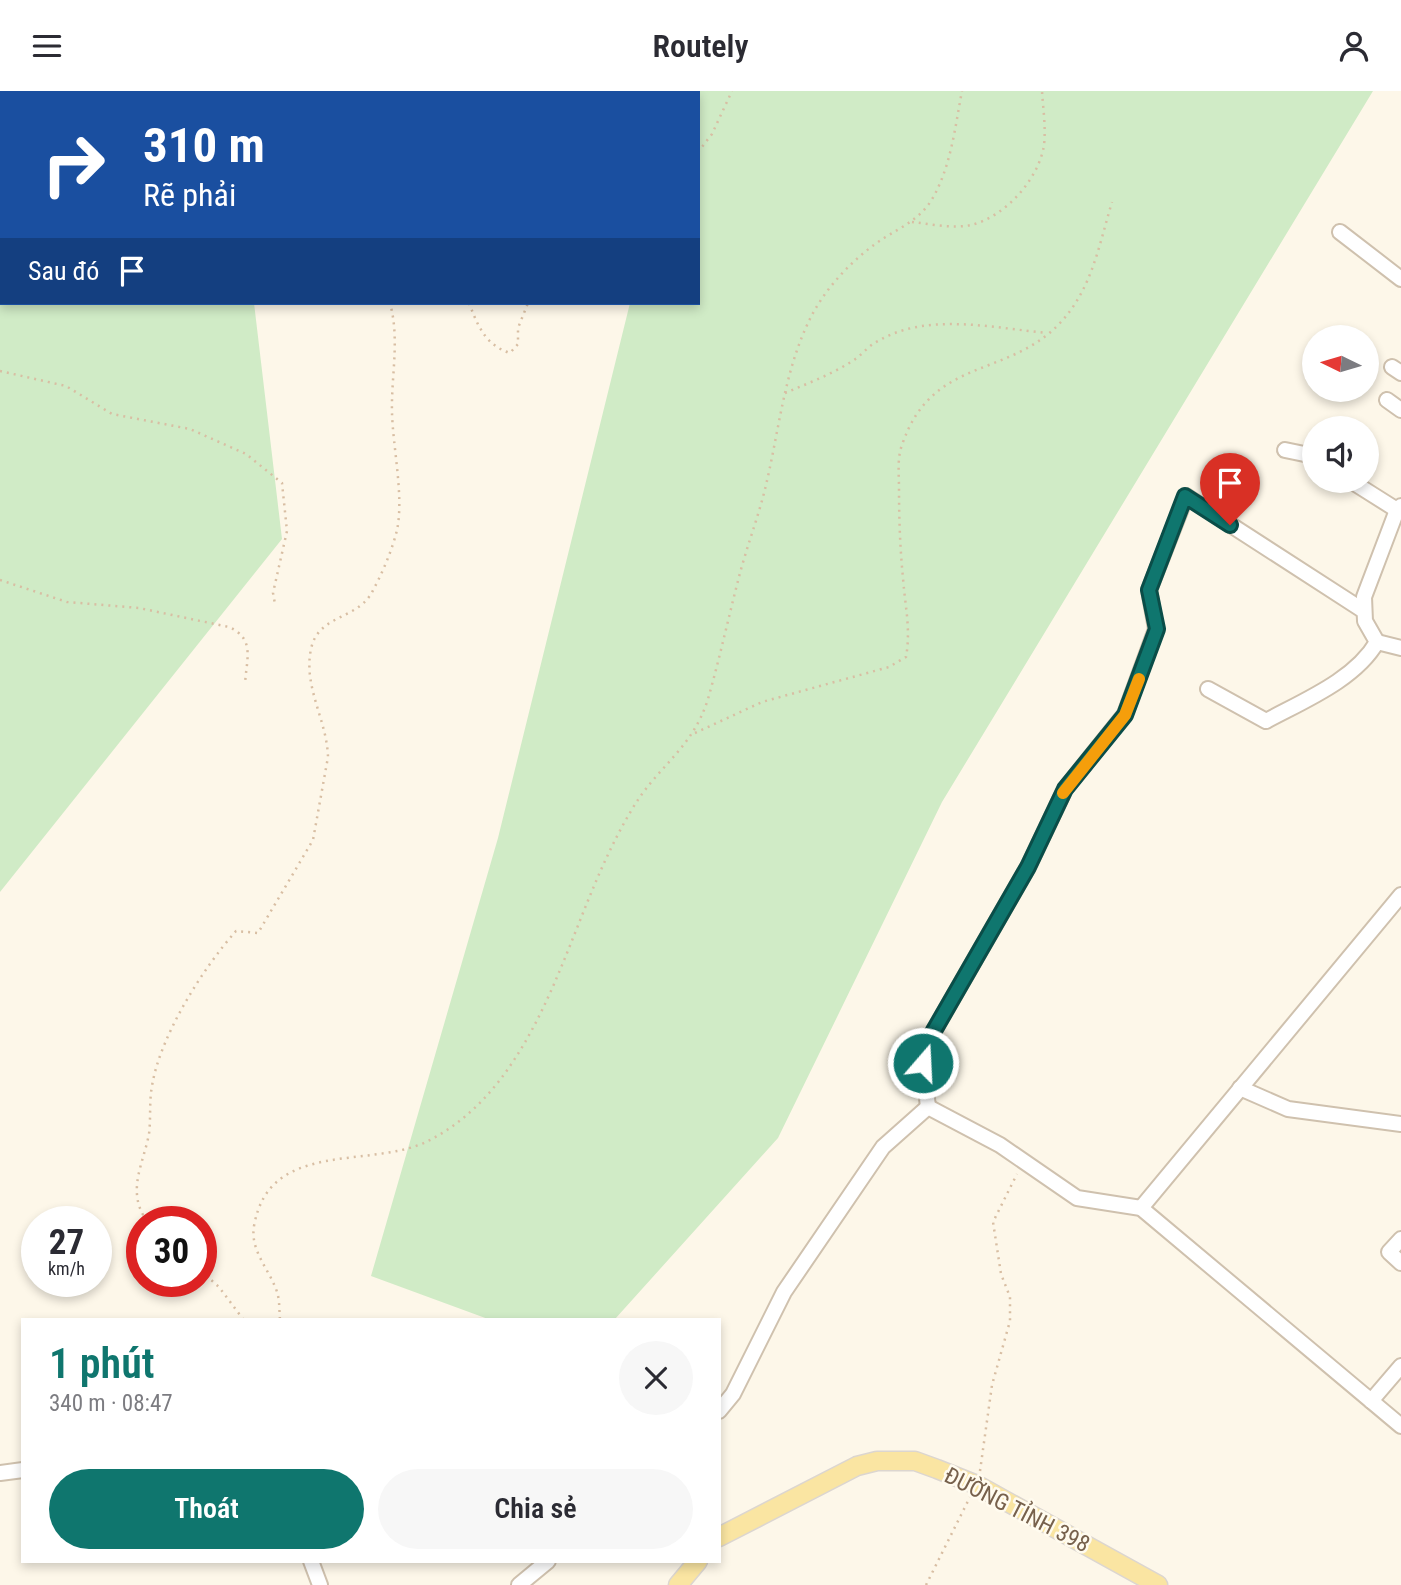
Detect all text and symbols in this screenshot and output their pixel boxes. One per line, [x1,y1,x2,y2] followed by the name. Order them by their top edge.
[28,27,66,65] icon: menu
[652,27,749,65] text: Routely
[1335,27,1373,65] icon: person
[143,117,265,174] text: 310 m
[28,119,119,210] icon: right
[143,176,236,214] text: Rẽ phải
[113,252,151,290] icon: arrive
[28,256,99,286] text: Sau đó
[1302,325,1379,403] north arrow
[1302,325,1379,493] map controls
[1302,416,1379,493] button: sound
[1200,453,1260,525] pin
[1211,464,1249,502] icon: arrive
[886,1026,960,1100] position arrow
[126,1206,217,1297] speed limit sign: 30
[49,1222,84,1263] text: 27
[48,1258,85,1279] text: km/h
[49,1339,155,1388] text: 1 phút
[619,1341,693,1415] button: close
[49,1390,173,1417] text: 340 m · 08:47
[940,1459,1095,1558] street label: ĐƯỜNG TỈNH 398
[49,1469,364,1549] button: Thoát
[378,1469,693,1549] button: Chia sẻ

